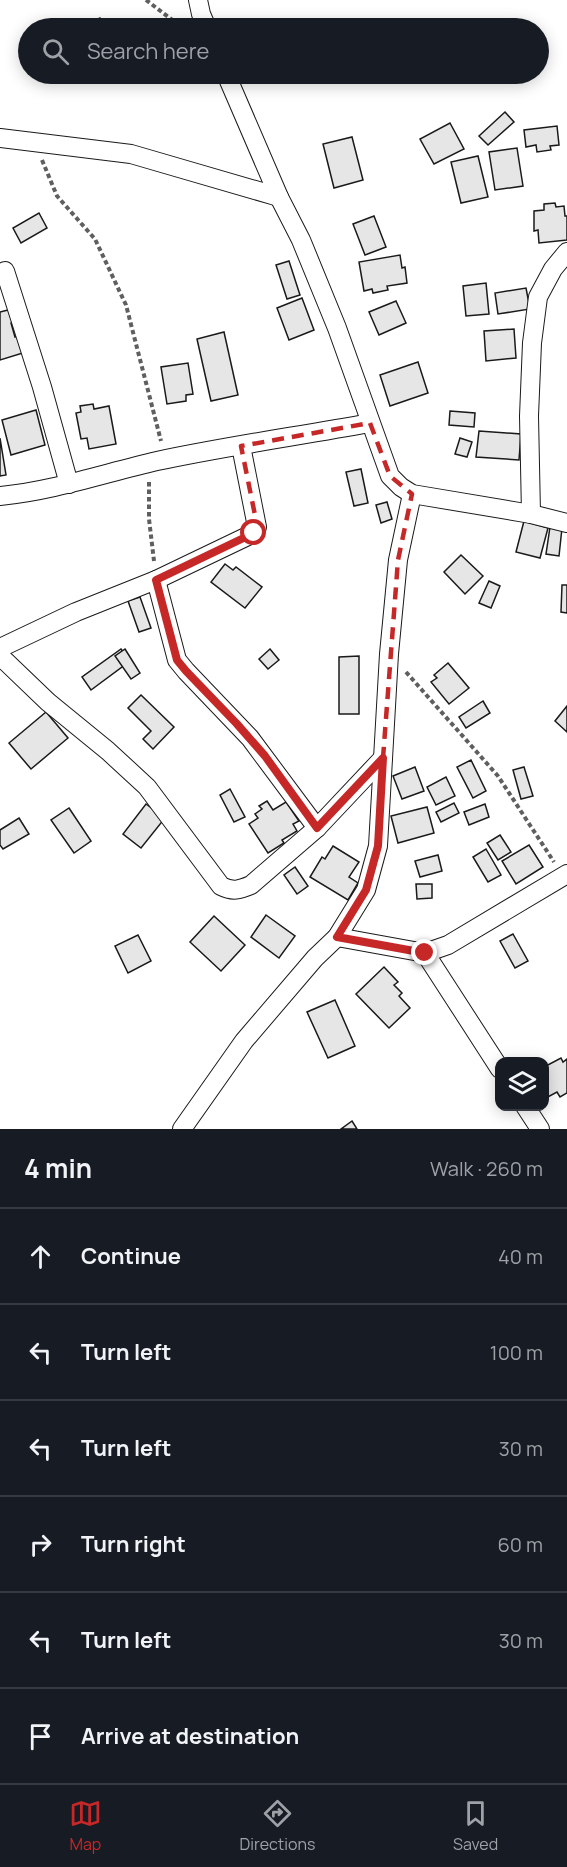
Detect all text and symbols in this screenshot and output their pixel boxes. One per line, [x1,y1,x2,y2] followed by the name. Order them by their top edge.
[18,18,549,84] search box
[39,35,72,68] icon: search
[87,36,209,66] text: Search here
[240,519,266,545] route start
[411,939,437,965] route end
[495,1057,549,1111] map controls
[495,1057,549,1111] button: layers
[24,1150,92,1186] text: 4 min
[430,1155,543,1182] text: Walk · 260 m
[24,1240,57,1273] icon: ahead
[81,1241,181,1271] text: Continue
[498,1243,543,1270] text: 40 m
[24,1336,57,1369] icon: left
[81,1337,171,1367] text: Turn left
[490,1339,543,1366] text: 100 m
[24,1432,57,1465] icon: left
[81,1433,171,1463] text: Turn left
[499,1435,543,1462] text: 30 m
[24,1528,57,1561] icon: right
[81,1529,186,1559] text: Turn right
[497,1531,543,1558] text: 60 m
[24,1624,57,1657] icon: left
[81,1625,171,1655] text: Turn left
[499,1627,543,1654] text: 30 m
[24,1720,57,1753] icon: arrive
[81,1721,299,1751] text: Arrive at destination
[69,1797,102,1855] tab: Map
[240,1797,315,1855] tab: Directions
[453,1797,498,1855] tab: Saved

